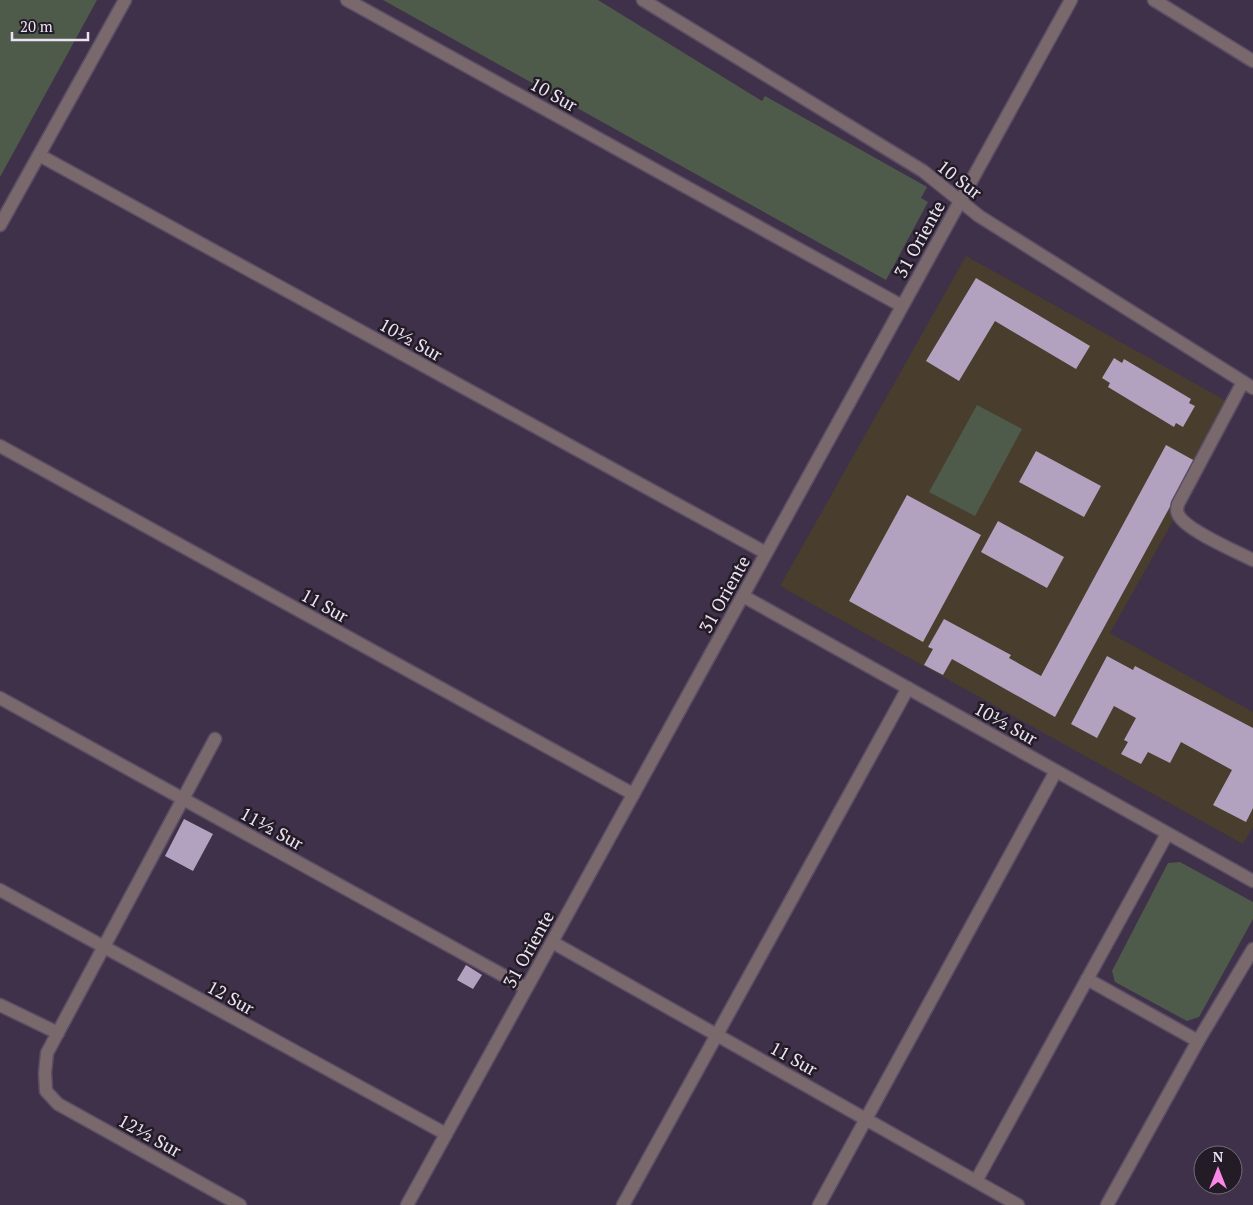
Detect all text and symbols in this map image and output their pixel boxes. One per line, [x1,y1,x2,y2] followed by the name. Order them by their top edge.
[12,10,89,42] scale bar
[20,16,53,36] text: 20 m
[526,71,582,117] street label: 10 Sur
[933,154,987,204] street label: 10 Sur
[888,196,950,282] street label: 31 Oriente
[375,312,447,366] street label: 10½ Sur
[693,551,755,637] street label: 31 Oriente
[297,582,353,628] street label: 11 Sur
[970,696,1042,750] street label: 10½ Sur
[236,801,308,855] street label: 11½ Sur
[497,906,559,992] street label: 31 Oriente
[203,974,259,1020] street label: 12 Sur
[766,1035,822,1081] street label: 11 Sur
[114,1108,186,1162] street label: 12½ Sur
[1193,1145,1243,1195] north arrow
[1213,1147,1224,1166] text: N

